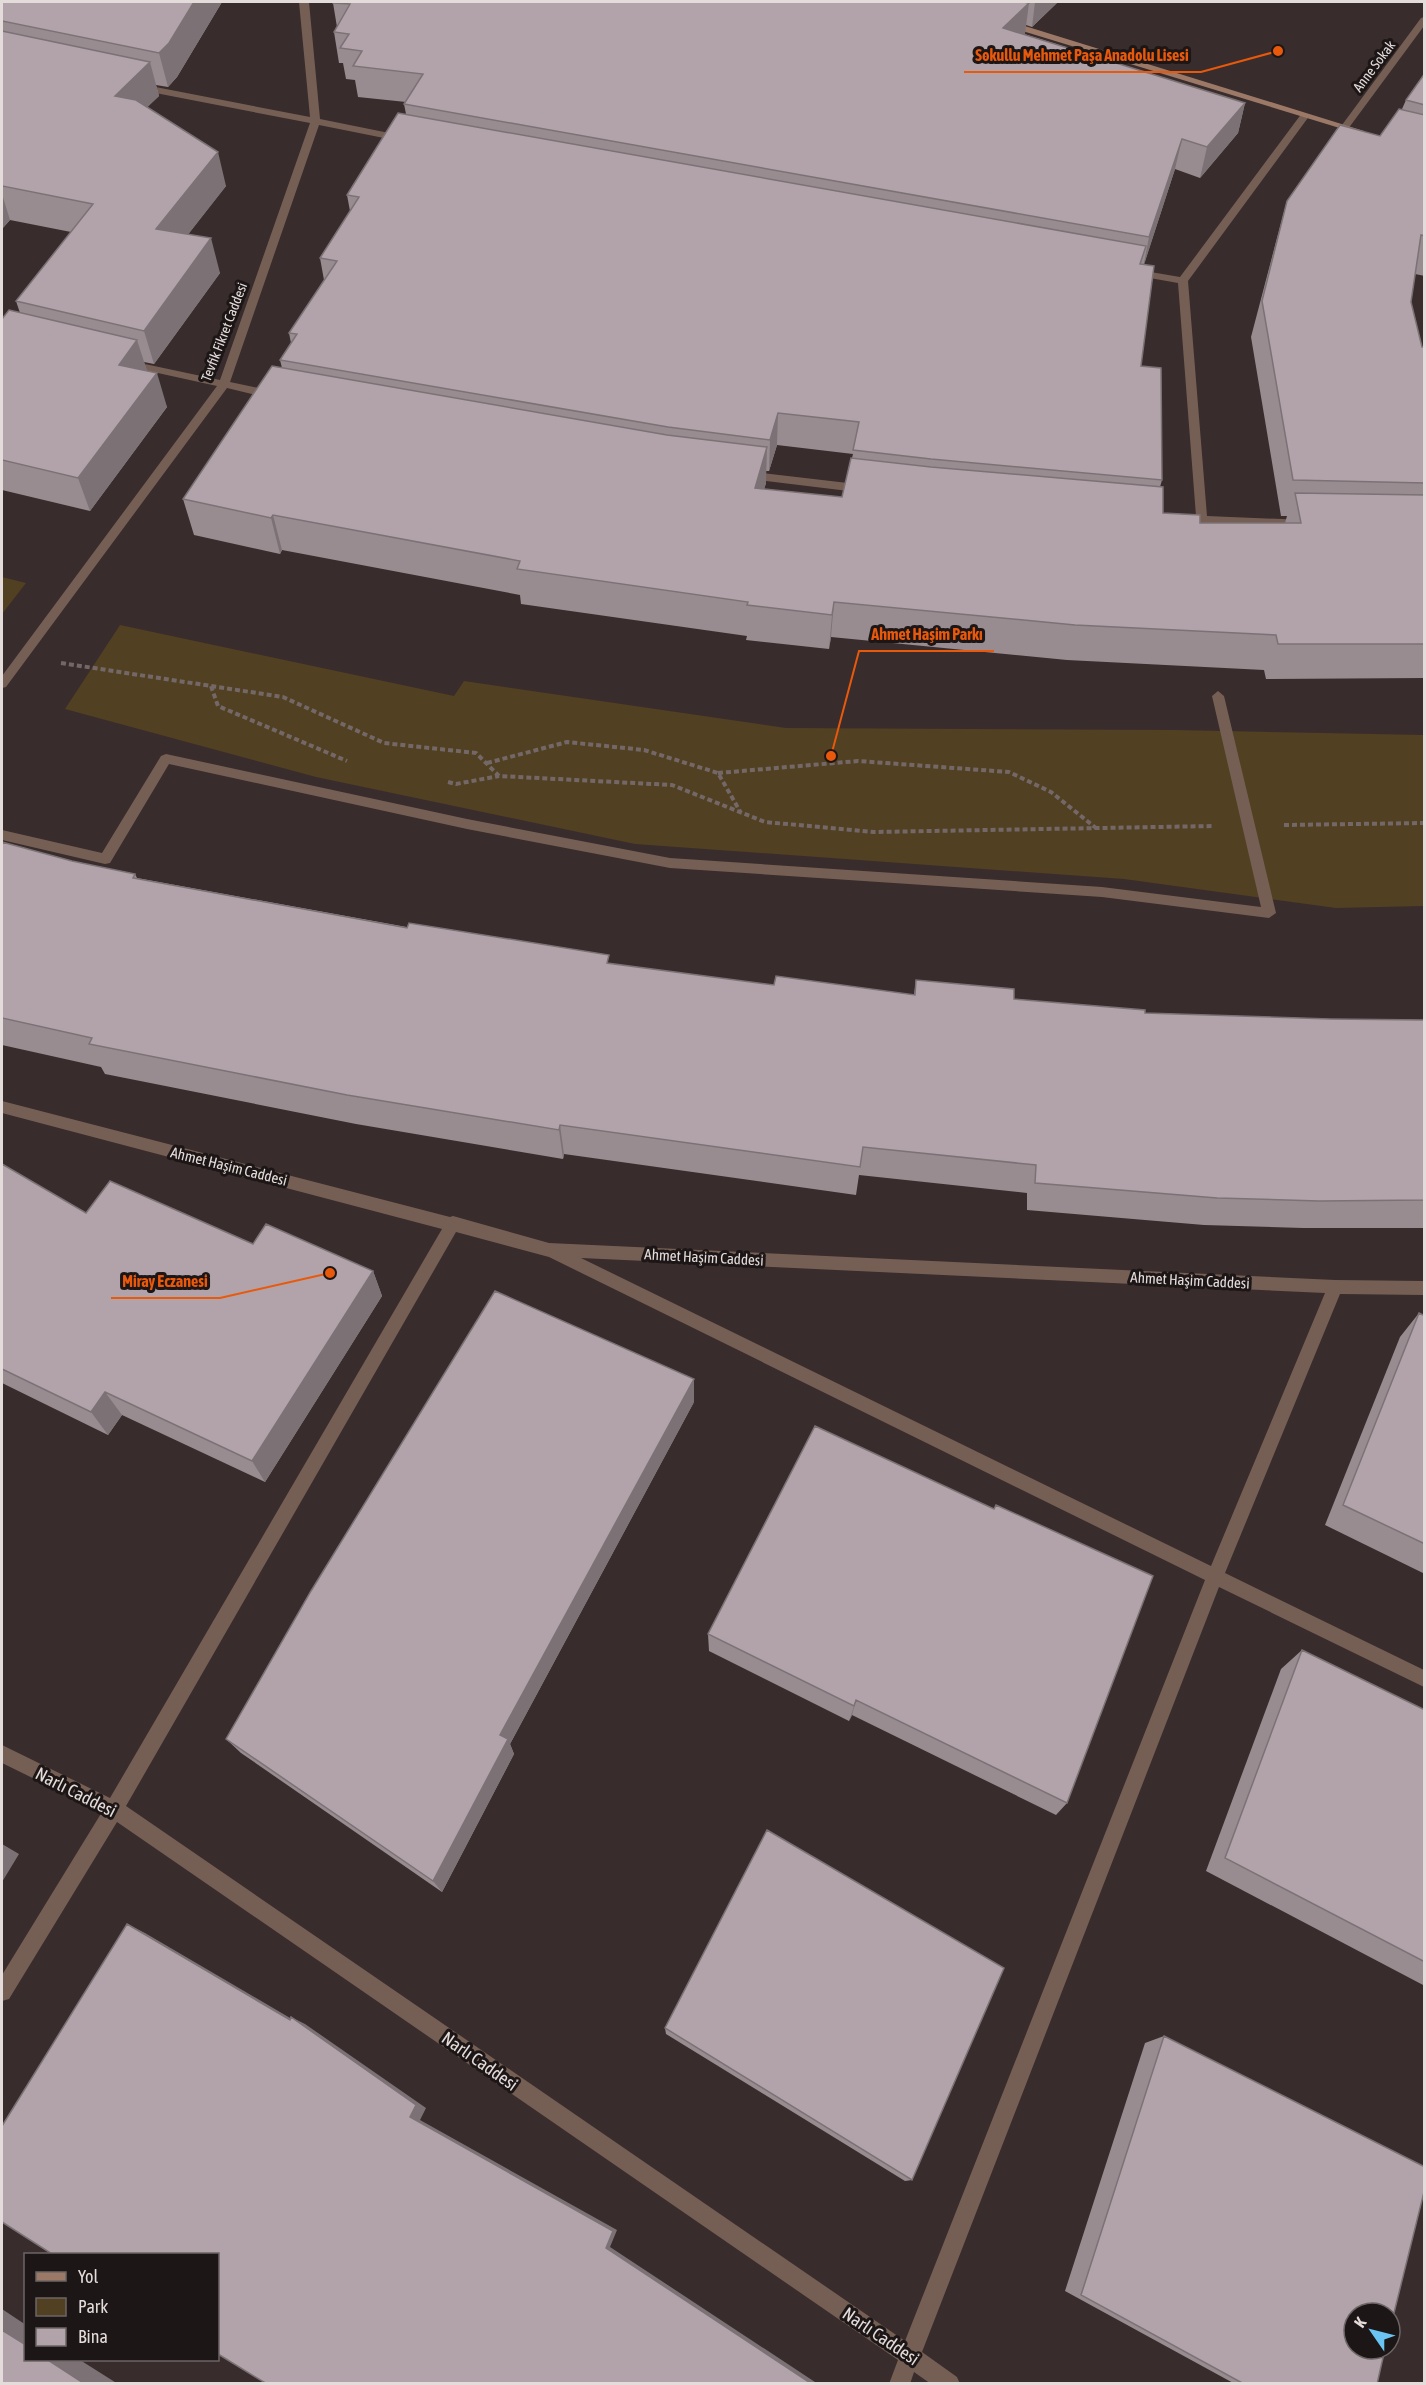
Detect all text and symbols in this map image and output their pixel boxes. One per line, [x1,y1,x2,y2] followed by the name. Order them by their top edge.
[1350,37,1398,95] street label: Anne Sokak
[964,38,1201,72] callout: Sokullu Mehmet Paşa Anadolu Lisesi
[975,46,1189,64] text: Sokullu Mehmet Paşa Anadolu Lisesi
[198,280,250,384] street label: Tevfik Fikret Caddesi
[859,617,994,651] callout: Ahmet Haşim Parkı
[870,625,983,643] text: Ahmet Haşim Parkı
[169,1143,289,1189] street label: Ahmet Haşim Caddesi
[644,1245,764,1269] street label: Ahmet Haşim Caddesi
[111,1264,220,1298] callout: Miray Eczanesi
[1130,1268,1250,1292] street label: Ahmet Haşim Caddesi
[122,1272,208,1290] text: Miray Eczanesi
[32,1763,120,1821] street label: Narlı Caddesi
[438,2027,522,2095] street label: Narlı Caddesi
[24,2253,219,2361] legend
[78,2266,98,2287] text: Yol
[78,2296,108,2317] text: Park
[1342,2301,1402,2361] north arrow
[839,2303,923,2369] street label: Narlı Caddesi
[1350,2314,1369,2331] text: K
[78,2326,108,2347] text: Bina

